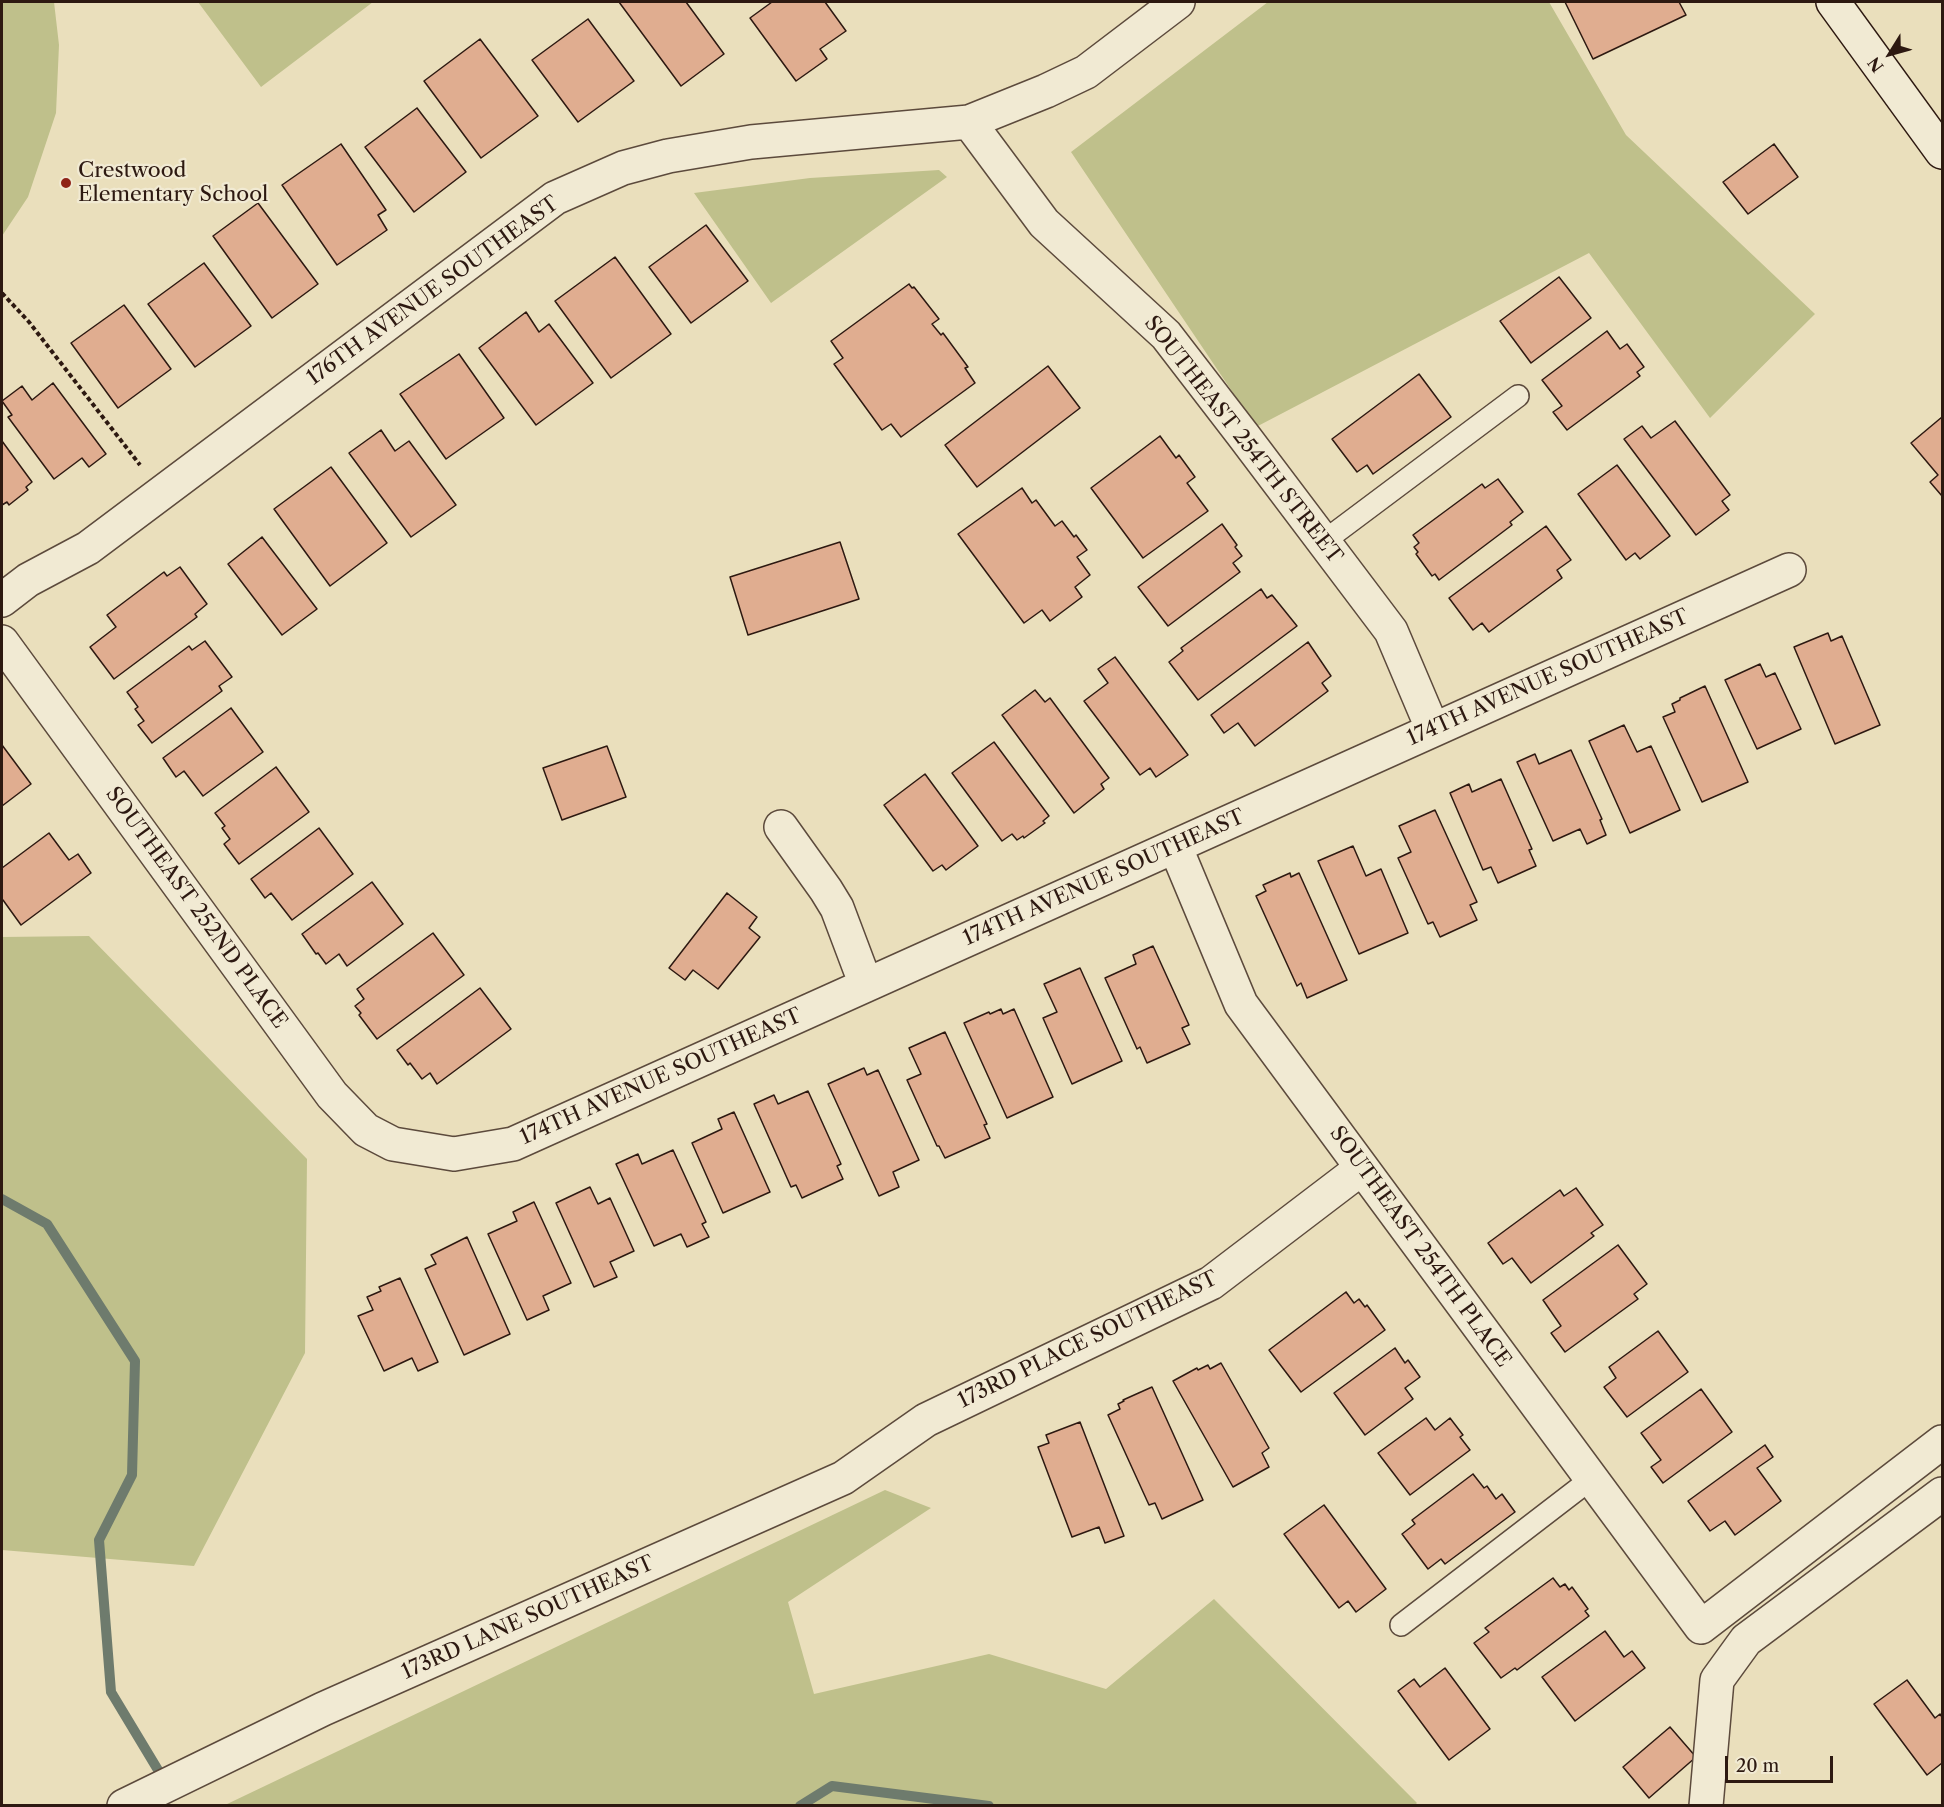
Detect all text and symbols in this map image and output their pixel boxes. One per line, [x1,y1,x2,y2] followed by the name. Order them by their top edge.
[1860,24,1920,84] north arrow
[1863,53,1888,76] text: N
[78,158,268,208] place label: Crestwood Elementary School
[59,176,73,190] marker: Crestwood Elementary School
[302,191,564,391] street label: 176TH AVENUE SOUTHEAST
[1139,311,1347,569] street label: SOUTHEAST 254TH STREET
[1403,604,1693,752] street label: 174TH AVENUE SOUTHEAST
[100,782,292,1034] street label: SOUTHEAST 252ND PLACE
[959,804,1249,952] street label: 174TH AVENUE SOUTHEAST
[516,1003,806,1151] street label: 174TH AVENUE SOUTHEAST
[1324,1122,1516,1372] street label: SOUTHEAST 254TH PLACE
[954,1266,1222,1414] street label: 173RD PLACE SOUTHEAST
[398,1551,658,1685] street label: 173RD LANE SOUTHEAST
[1728,1744,1836,1782] scale bar
[1736,1755,1779,1777] text: 20 m

